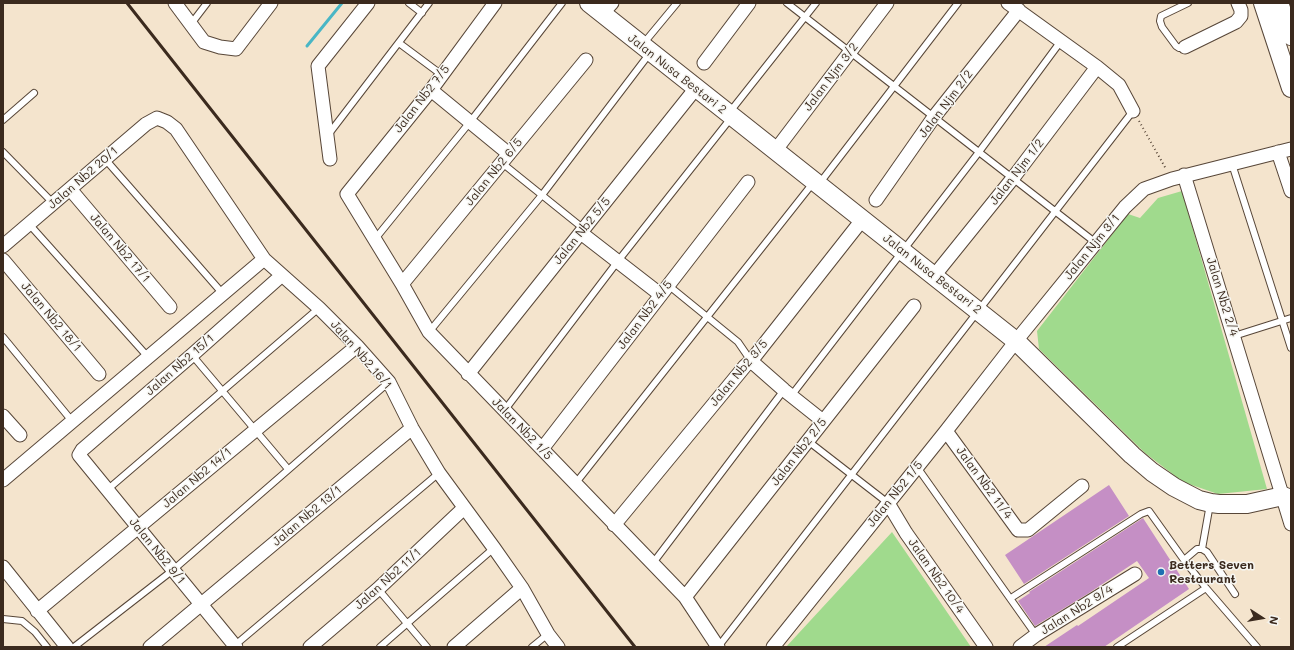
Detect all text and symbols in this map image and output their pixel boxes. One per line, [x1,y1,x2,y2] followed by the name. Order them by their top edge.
[625,31,729,117] street label: Jalan Nusa Bestari 2
[801,40,861,114] street label: Jalan Njm 3/2
[391,62,453,136] street label: Jalan Nb2 7/5
[916,67,976,141] street label: Jalan Njm 2/2
[462,135,526,209] street label: Jalan Nb2 6/5
[987,136,1047,208] street label: Jalan Njm 1/2
[45,144,121,212] street label: Jalan Nb2 20/1
[550,194,614,268] street label: Jalan Nb2 5/5
[87,211,153,285] street label: Jalan Nb2 17/1
[1061,211,1123,283] street label: Jalan Njm 3/1
[880,231,984,317] street label: Jalan Nusa Bestari 2
[1203,256,1241,338] street label: Jalan Nb2 2/4
[614,278,676,352] street label: Jalan Nb2 4/5
[18,279,84,355] street label: Jalan Nb2 18/1
[327,318,395,392] street label: Jalan Nb2 16/1
[143,331,217,399] street label: Jalan Nb2 15/1
[707,337,771,409] street label: Jalan Nb2 3/5
[489,395,555,463] street label: Jalan Nb2 1/5
[768,415,830,489] street label: Jalan Nb2 2/5
[953,444,1015,522] street label: Jalan Nb2 11/4
[159,445,235,511] street label: Jalan Nb2 14/1
[864,458,926,530] street label: Jalan Nb2 1/5
[269,483,345,549] street label: Jalan Nb2 13/1
[126,515,188,587] street label: Jalan Nb2 9/1
[905,536,967,616] street label: Jalan Nb2 10/4
[352,545,424,613] street label: Jalan Nb2 11/1
[1169,558,1254,586] place label: Betters Seven Restaurant
[1156,567,1166,577] marker: Betters Seven Restaurant
[1038,582,1116,638] street label: Jalan Nb2 9/4
[1242,598,1282,638] north arrow
[1266,615,1282,626] text: N

